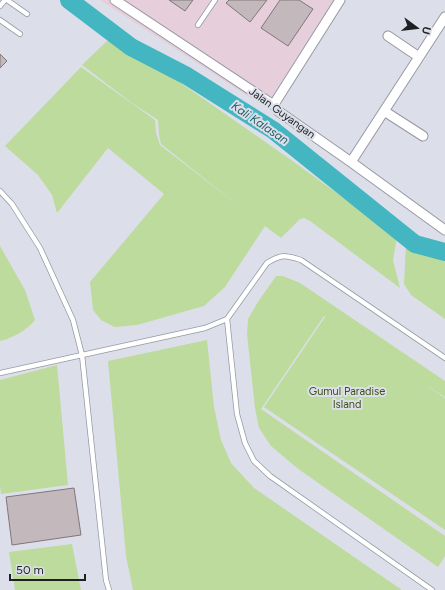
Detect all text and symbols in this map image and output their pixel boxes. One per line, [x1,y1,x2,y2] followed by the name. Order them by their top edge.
[397,8,437,48] north arrow
[419,25,433,36] text: U
[247,85,317,141] street label: Jalan Guyangan
[229,99,292,147] water label: Kali Kalasan
[309,385,385,411] park label: Gumul Paradise Island
[10,556,85,582] scale bar
[16,563,44,577] text: 50 m

